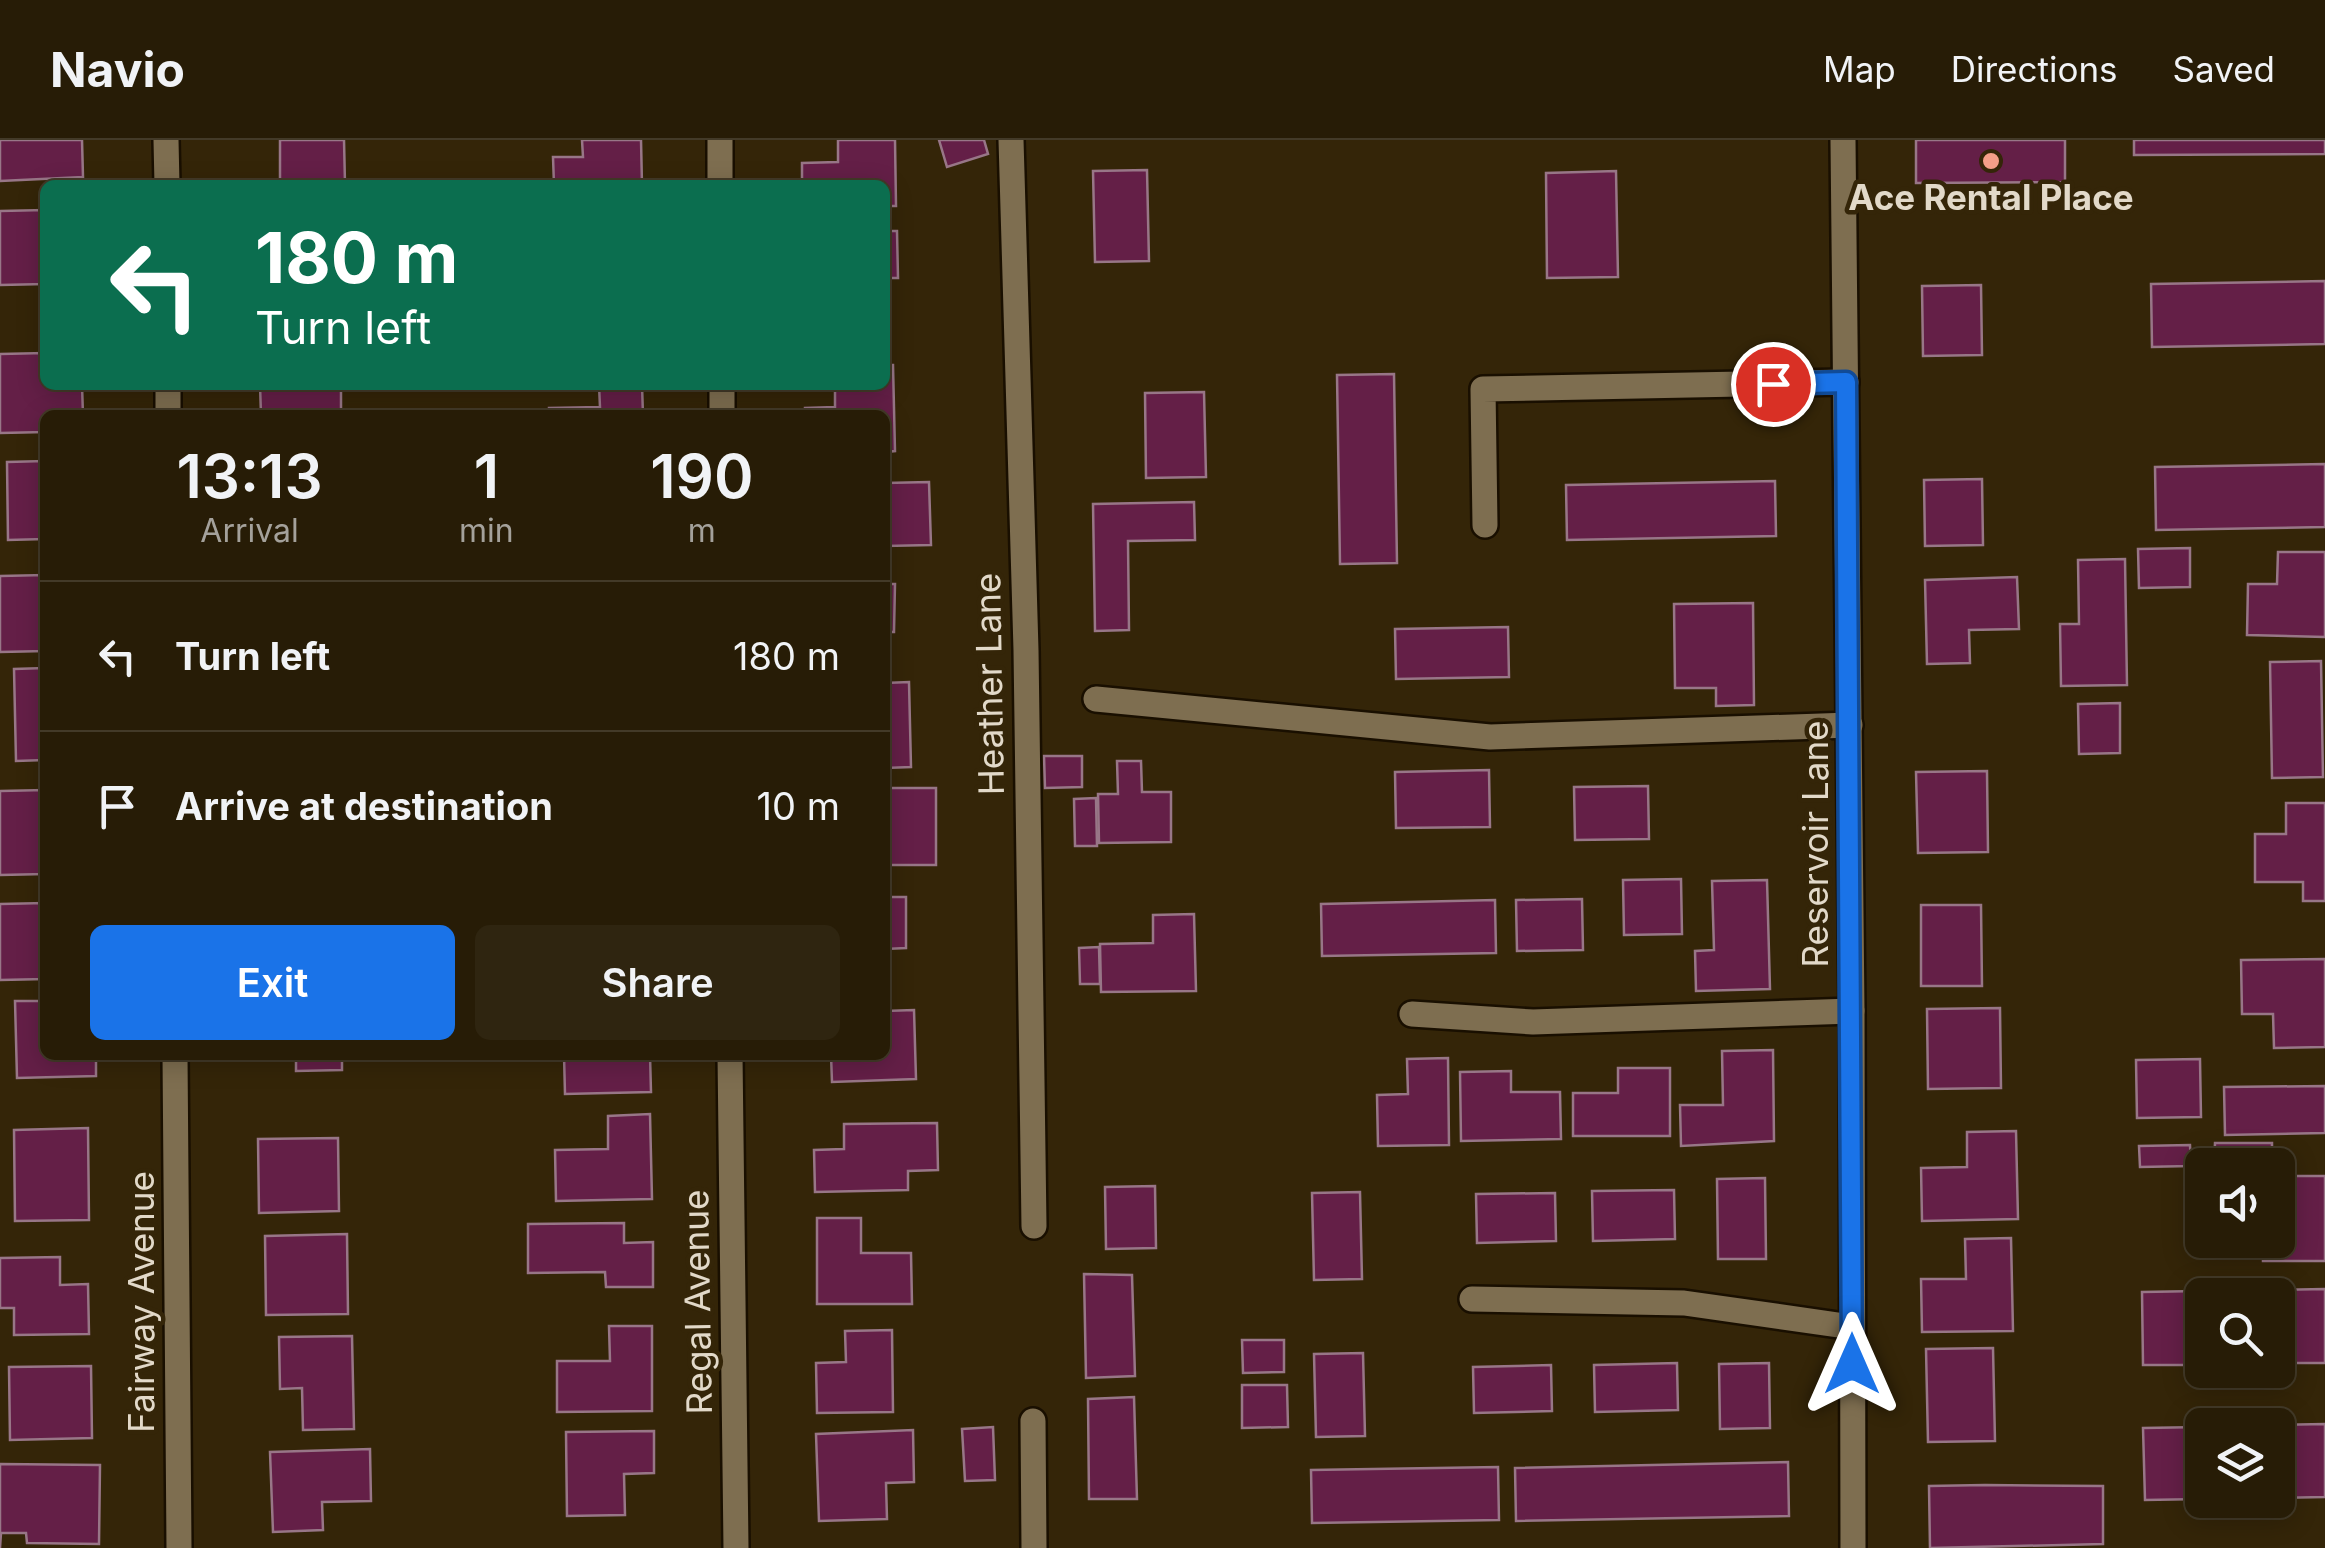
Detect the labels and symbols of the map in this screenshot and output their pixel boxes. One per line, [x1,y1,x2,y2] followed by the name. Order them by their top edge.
[1980,150,2002,172] marker: Ace Rental Place
[1848,176,2134,218] place label: Ace Rental Place
[1731,342,1816,427] pin
[966,572,1012,796] street label: Heather Lane
[1794,720,1836,968] street label: Reservoir Lane
[120,1171,162,1433] street label: Fairway Avenue
[674,1189,720,1415] street label: Regal Avenue
[1800,1312,1904,1416] position arrow

